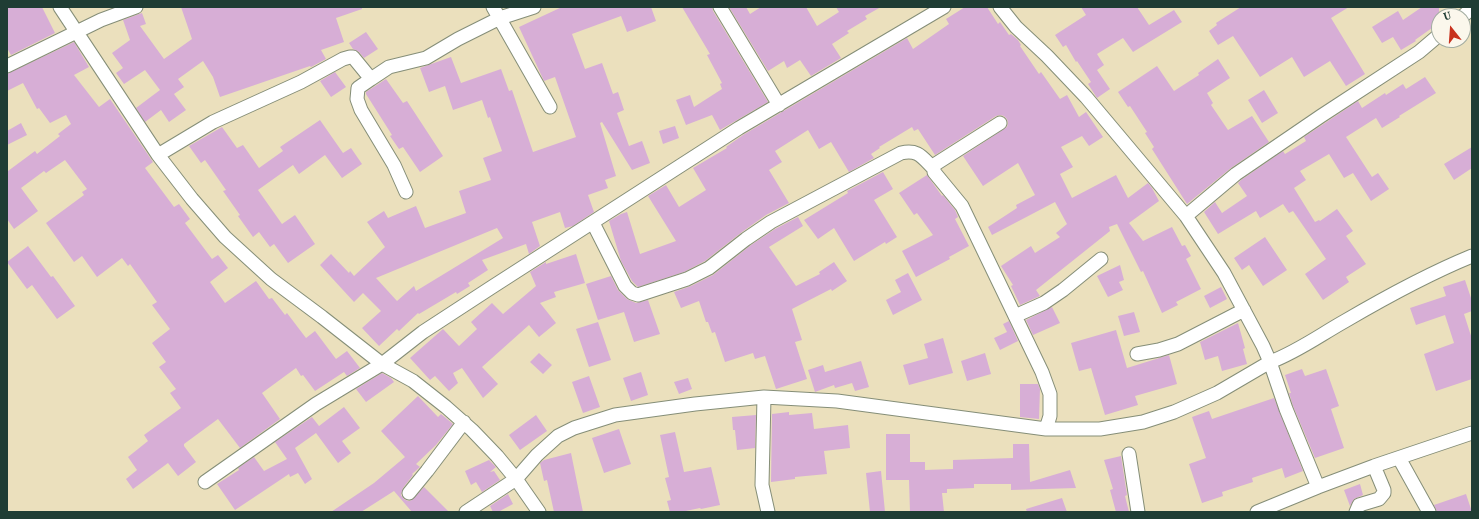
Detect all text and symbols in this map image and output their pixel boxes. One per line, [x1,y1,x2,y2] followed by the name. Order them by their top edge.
[1431,8,1471,48] north arrow
[1442,9,1453,25] text: U

